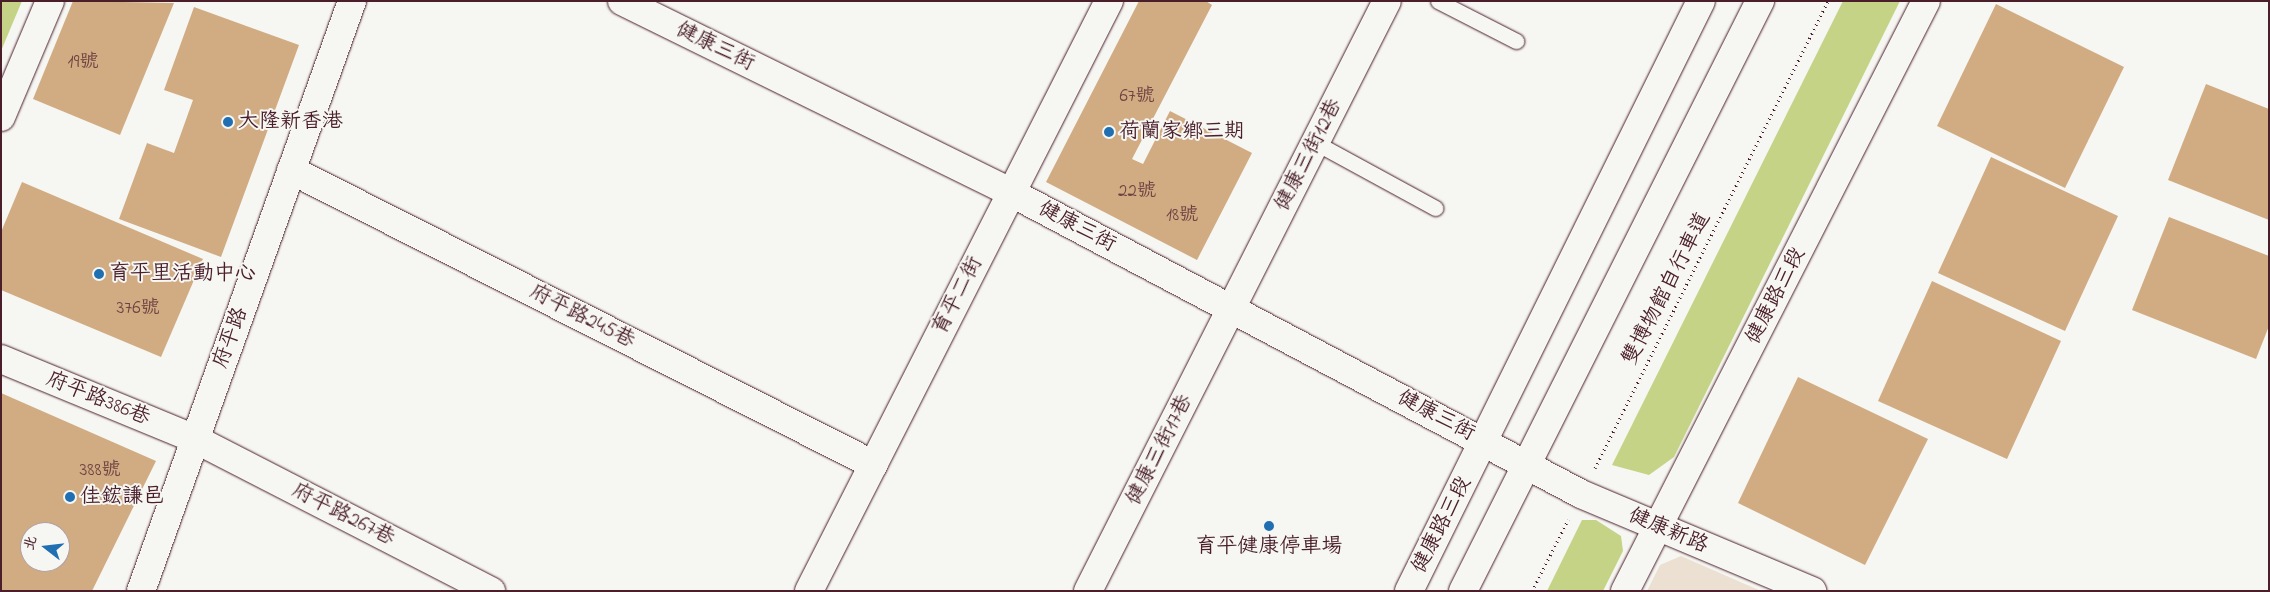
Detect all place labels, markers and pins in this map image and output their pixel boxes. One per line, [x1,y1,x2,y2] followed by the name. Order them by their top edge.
[238,109,343,135] place label: 大隆新香港
[222,116,234,128] marker: 大隆新香港
[1119,119,1245,145] place label: 荷蘭家鄉三期
[1103,126,1115,138] marker: 荷蘭家鄉三期
[109,261,256,287] place label: 育平里活動中心
[93,268,105,280] marker: 育平里活動中心
[80,484,164,510] place label: 佳鋐謙邑
[64,491,76,503] marker: 佳鋐謙邑
[1263,520,1275,532] marker: 育平健康停車場
[1196,534,1342,560] place label: 育平健康停車場

